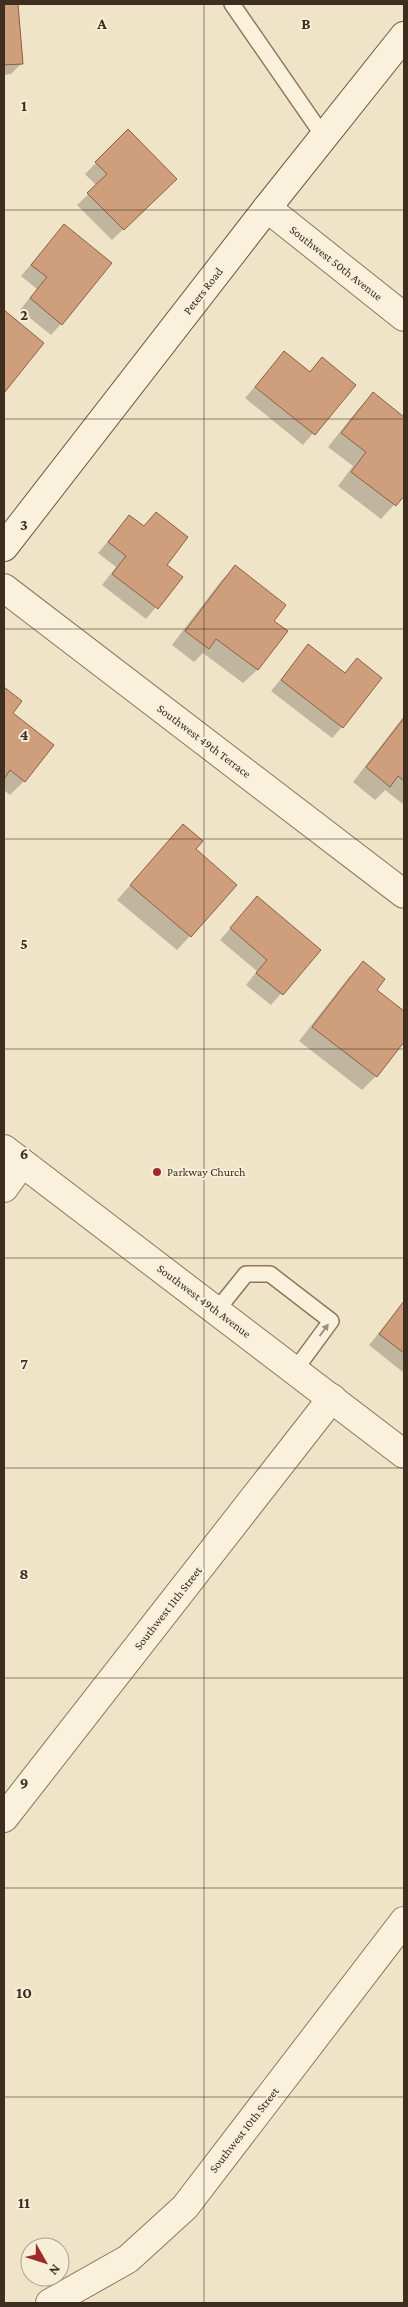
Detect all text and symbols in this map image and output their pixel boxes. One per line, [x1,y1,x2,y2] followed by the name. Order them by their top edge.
[96,15,107,32] text: A
[301,15,311,32] text: B
[21,97,27,114] text: 1
[287,222,385,304] street label: Southwest 50th Avenue
[180,264,226,317] street label: Peters Road
[20,306,28,323] text: 2
[20,516,28,533] text: 3
[155,701,253,781] street label: Southwest 49th Terrace
[20,726,29,743] text: 4
[20,935,28,952] text: 5
[20,1145,28,1162] text: 6
[167,1165,246,1179] place label: Parkway Church
[151,1166,163,1178] marker: Parkway Church
[155,1261,253,1341] street label: Southwest 49th Avenue
[319,1323,329,1337] one-way arrow
[20,1355,28,1372] text: 7
[131,1563,206,1652] street label: Southwest 11th Street
[19,1565,29,1582] text: 8
[20,1774,28,1791] text: 9
[16,1984,32,2001] text: 10
[206,2084,282,2176] street label: Southwest 10th Street
[18,2194,30,2211] text: 11
[20,2237,70,2287] north arrow
[46,2261,64,2279] text: N

